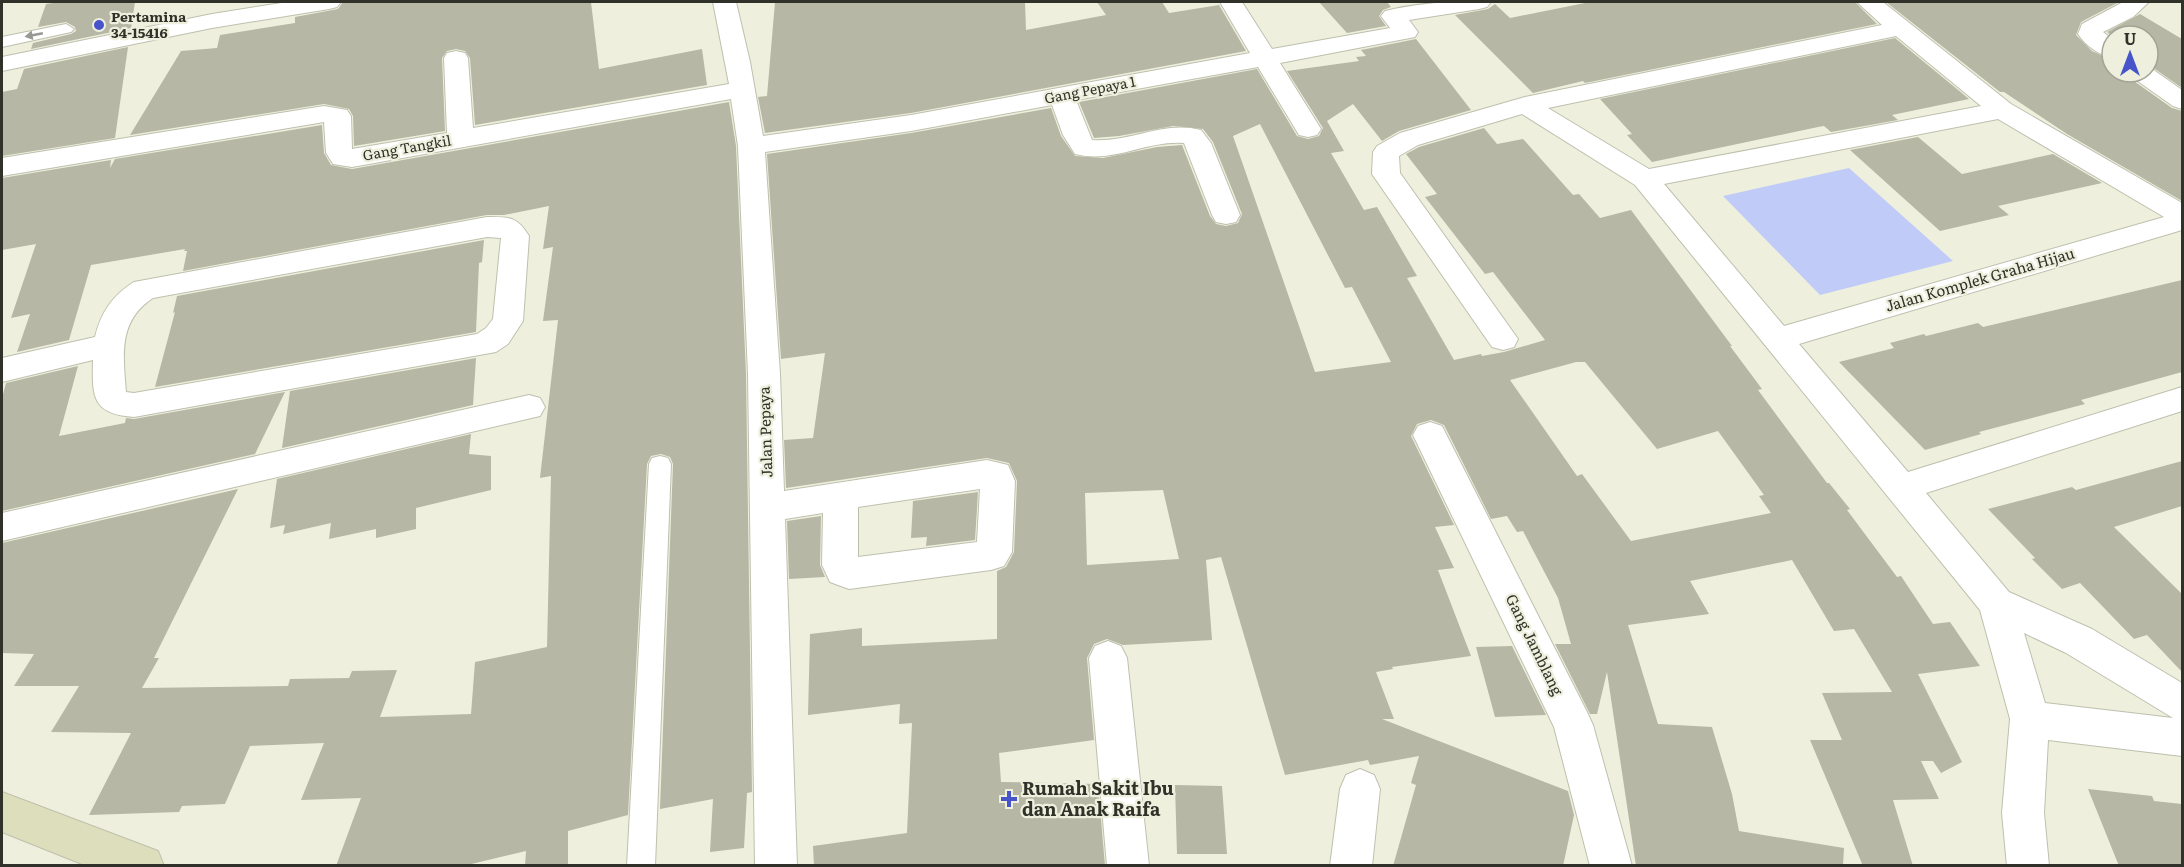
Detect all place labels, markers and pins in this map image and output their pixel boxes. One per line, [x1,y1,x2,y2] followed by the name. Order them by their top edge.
[111,6,187,42] place label: Pertamina 34-15416
[92,18,106,32] marker: Pertamina 34-15416
[1022,774,1174,822] place label: Rumah Sakit Ibu dan Anak Raifa
[1000,790,1018,808] marker: Rumah Sakit Ibu dan Anak Raifa

